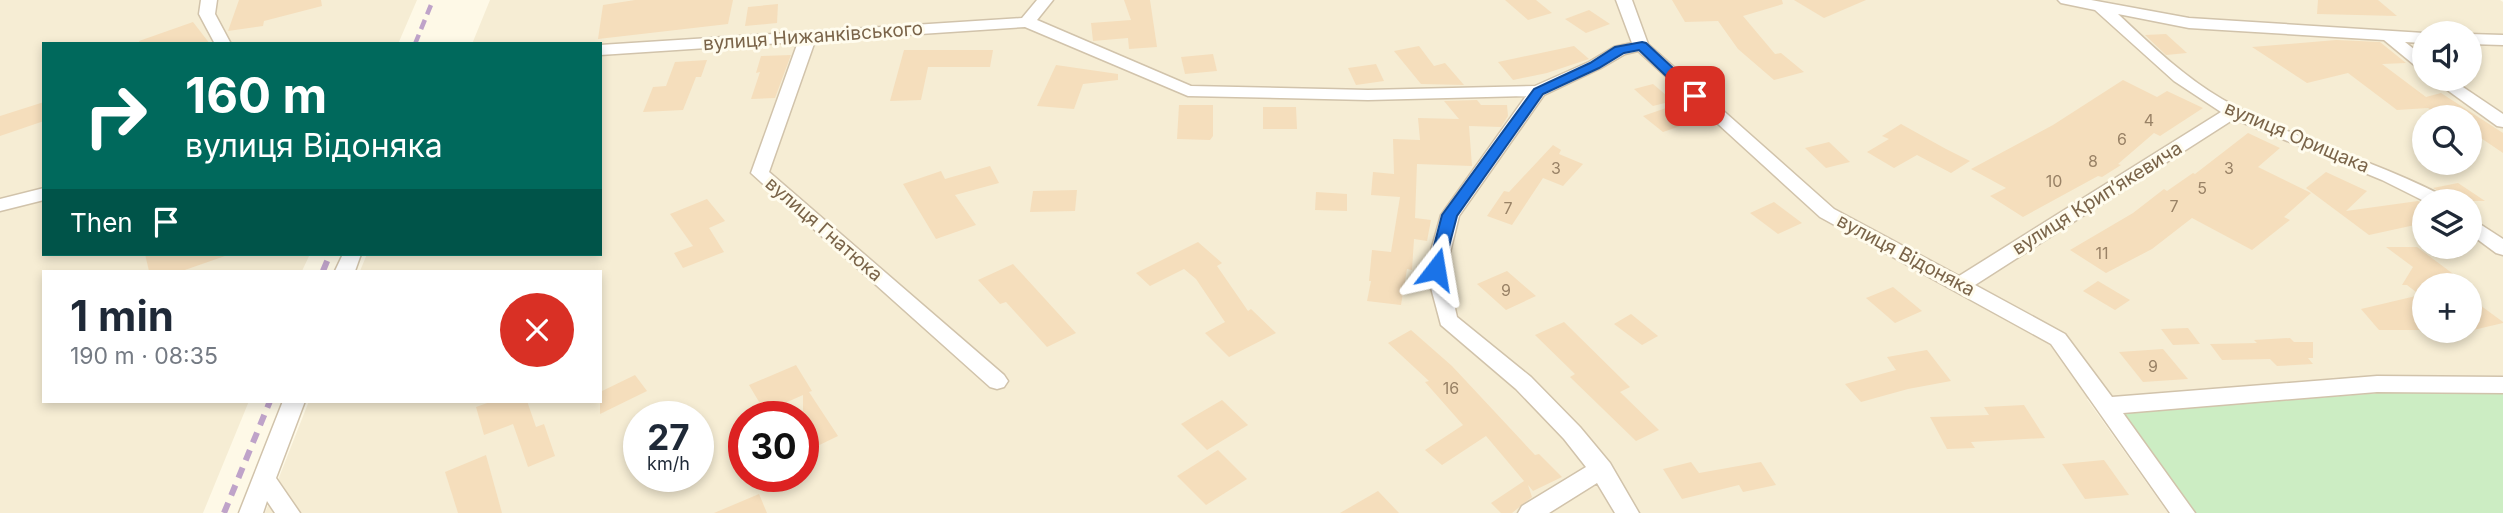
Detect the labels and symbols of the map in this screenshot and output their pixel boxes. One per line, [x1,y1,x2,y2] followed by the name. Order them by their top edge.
[702,17,924,55] street label: вулиця Нижанківського
[1665,66,1725,126] pin
[2221,96,2373,178] street label: вулиця Орищака
[2144,110,2154,130] house number: 4
[2117,129,2127,149] house number: 6
[2008,136,2186,260] street label: вулиця Крипʼякевича
[2088,151,2098,171] house number: 8
[1551,158,1561,178] house number: 3
[2224,158,2234,178] house number: 3
[2046,171,2062,191] house number: 10
[761,172,887,286] street label: вулиця Гнатюка
[2197,178,2207,198] house number: 5
[2169,196,2179,216] house number: 7
[1503,198,1513,218] house number: 7
[1833,209,1979,301] street label: вулиця Відоняка
[1399,232,1473,306] position arrow
[2095,243,2109,263] house number: 11
[1501,280,1511,300] house number: 9
[2148,356,2158,376] house number: 9
[1443,378,1459,398] house number: 16
[728,401,819,492] speed limit sign: 30

